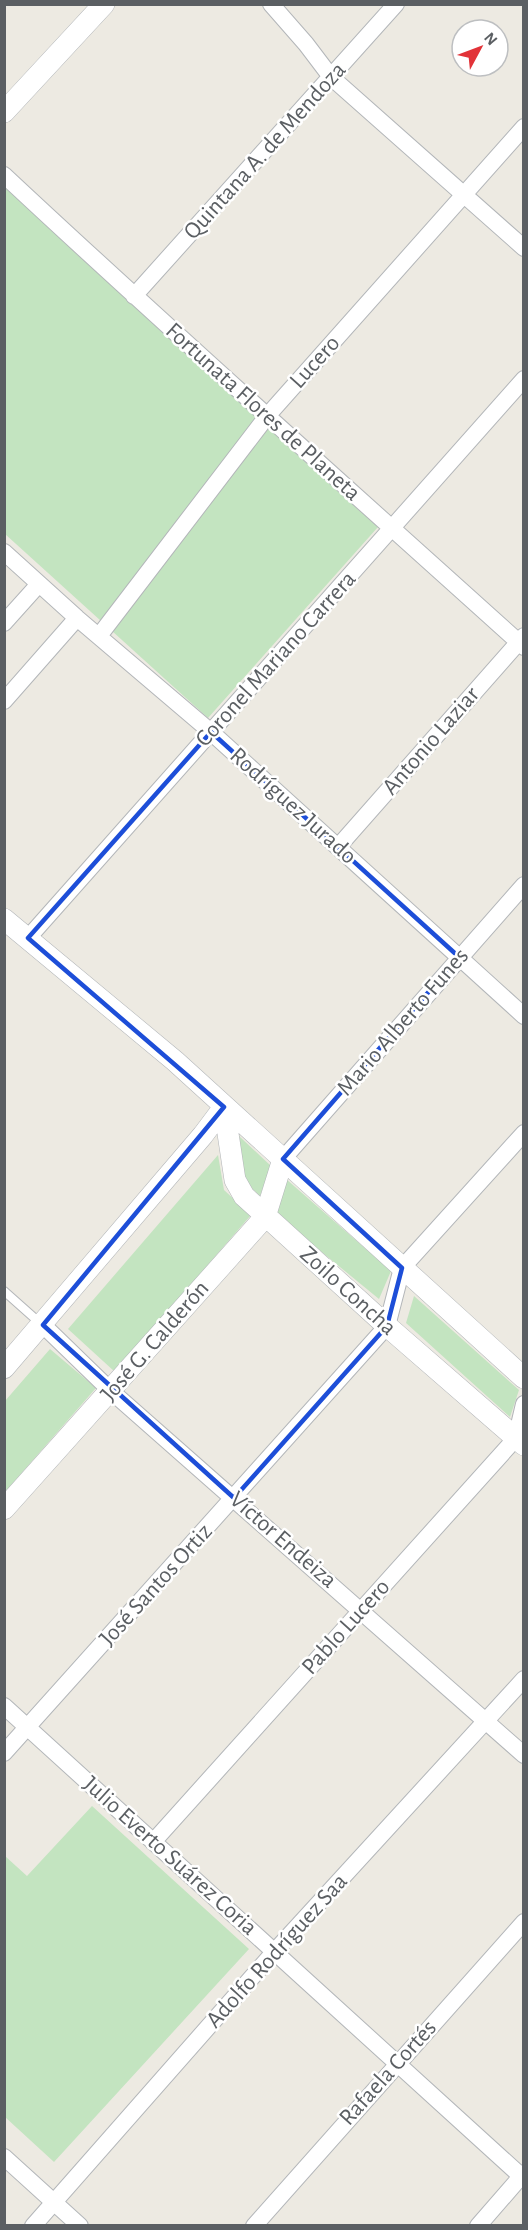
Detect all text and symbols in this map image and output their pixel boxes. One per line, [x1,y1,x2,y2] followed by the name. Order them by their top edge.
[450,18,510,78] north arrow
[481,29,500,48] text: N
[179,58,351,244] street label: Quintana A. de Mendoza
[161,318,365,506] street label: Fortunata Flores de Planeta
[285,331,345,393] street label: Lucero
[191,567,361,751] street label: Coronel Mariano Carrera
[378,682,484,800] street label: Antonio Laziar
[225,743,361,869] street label: Rodríguez Jurado
[333,944,473,1100] street label: Mario Alberto Funes
[295,1242,401,1340] street label: Zoilo Concha
[96,1276,214,1406] street label: José G. Calderón
[225,1487,341,1593] street label: Víctor Endeiza
[95,1519,217,1651] street label: José Santos Ortiz
[297,1575,395,1679] street label: Pablo Lucero
[78,1772,262,1940] street label: Julio Everto Suárez Coria
[202,1869,352,2033] street label: Adolfo Rodríguez Saa
[335,2016,441,2130] street label: Rafaela Cortés

